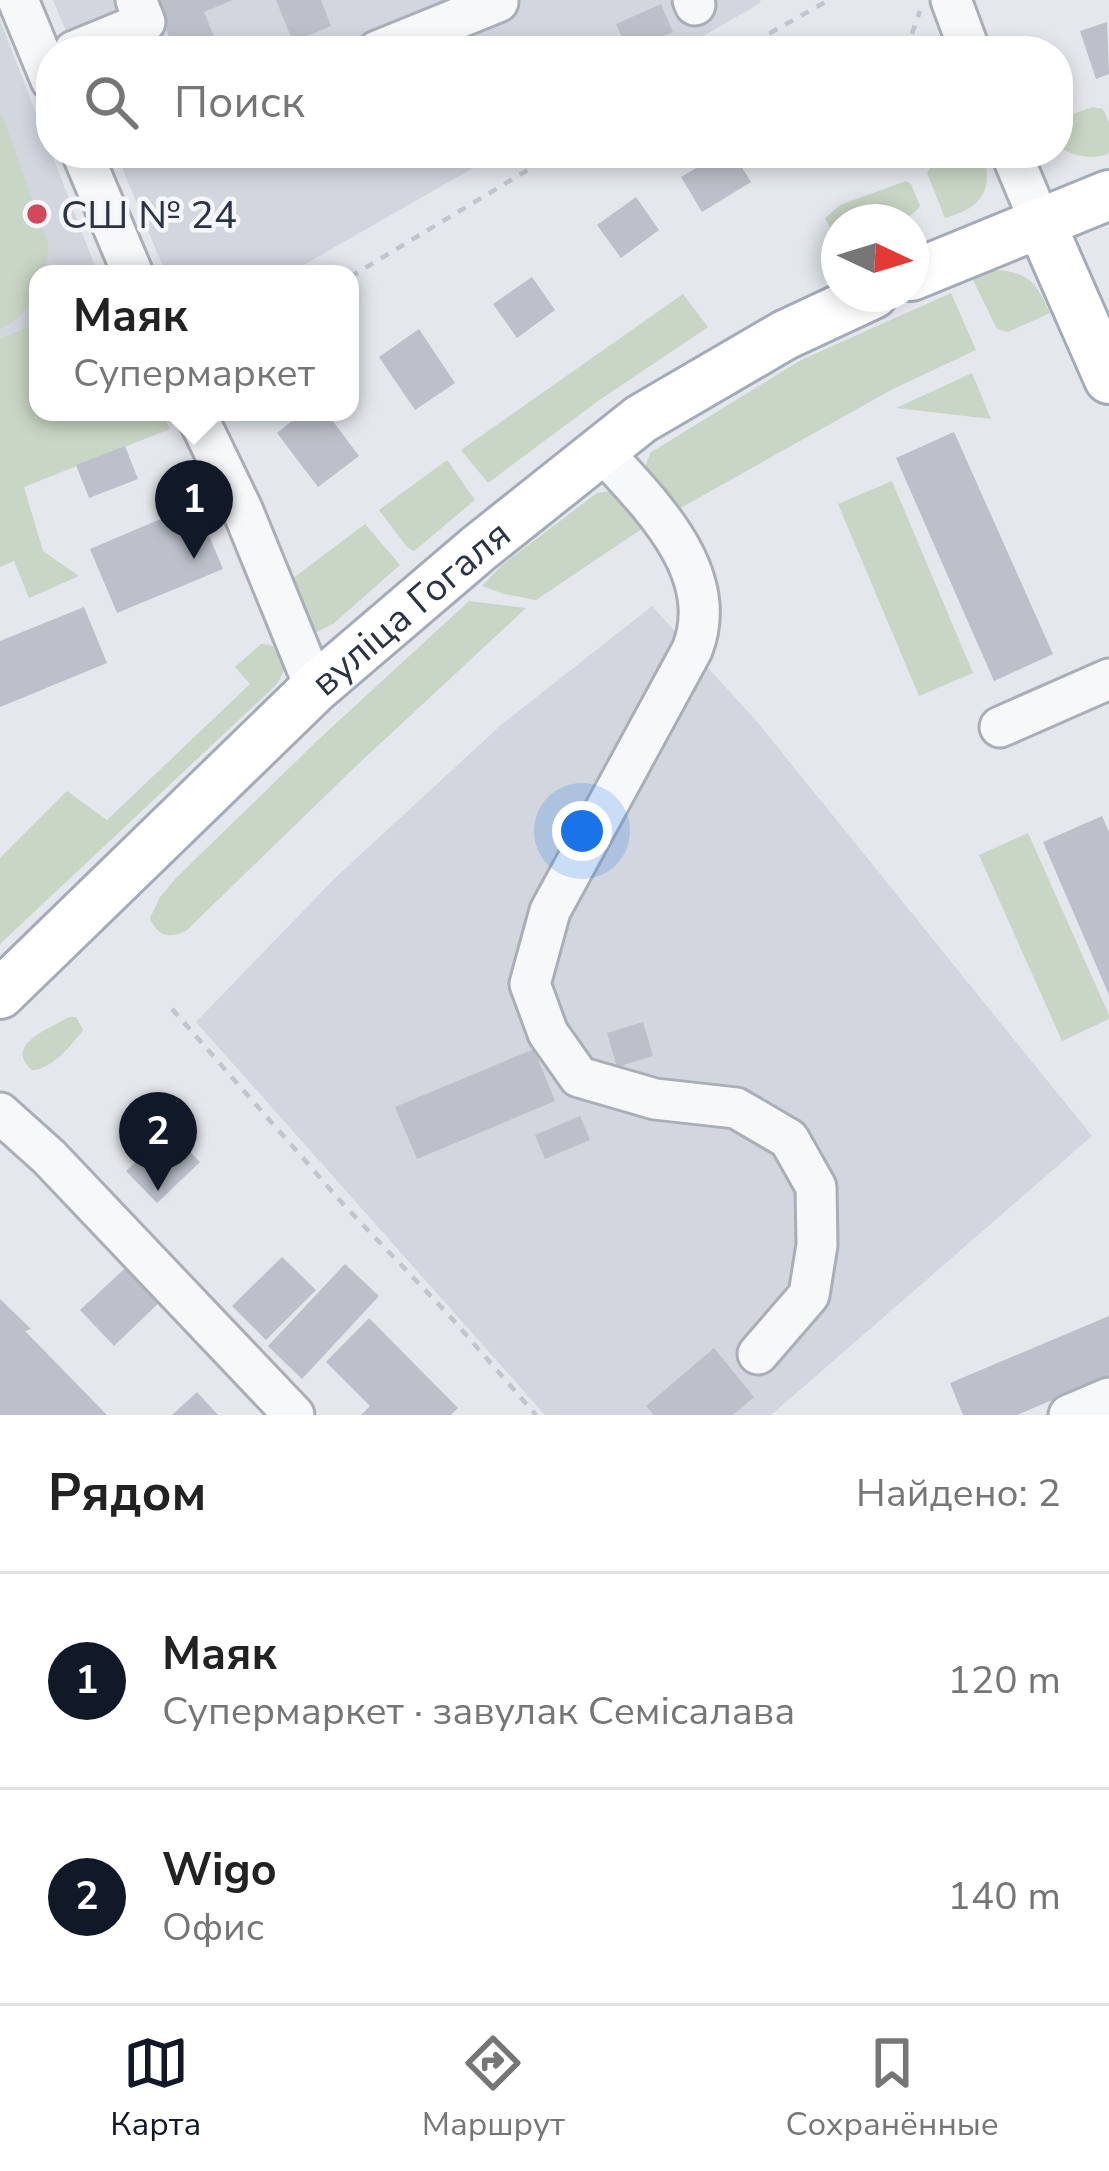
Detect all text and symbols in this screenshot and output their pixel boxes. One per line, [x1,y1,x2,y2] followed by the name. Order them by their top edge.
[36,36,1073,168] search box
[78,69,144,135] icon: search
[174,72,305,133] text: Поиск
[61,189,237,242] place label: СШ № 24
[24,201,50,227] marker: СШ № 24
[821,204,929,312] north arrow
[29,265,359,421] popup
[73,286,188,347] text: Маяк
[73,347,315,400] text: Супермаркет
[155,460,233,559] pin: 1
[300,508,522,708] street label: вуліца Гогаля
[552,801,612,861] your location
[119,1092,197,1191] pin: 2
[48,1458,206,1528] text: Рядом
[856,1467,1061,1520] text: Найдено: 2
[162,1624,277,1685] text: Маяк
[75,1654,99,1707] text: 1
[947,1654,1061,1707] text: 120 m
[162,1685,795,1738] text: Супермаркет · завулак Семісалава
[162,1840,277,1901] text: Wigo
[75,1870,99,1923] text: 2
[947,1870,1061,1923] text: 140 m
[162,1901,264,1954] text: Офис
[110,2030,201,2147] tab: Карта
[422,2030,565,2147] tab: Маршрут
[786,2030,999,2147] tab: Сохранённые

